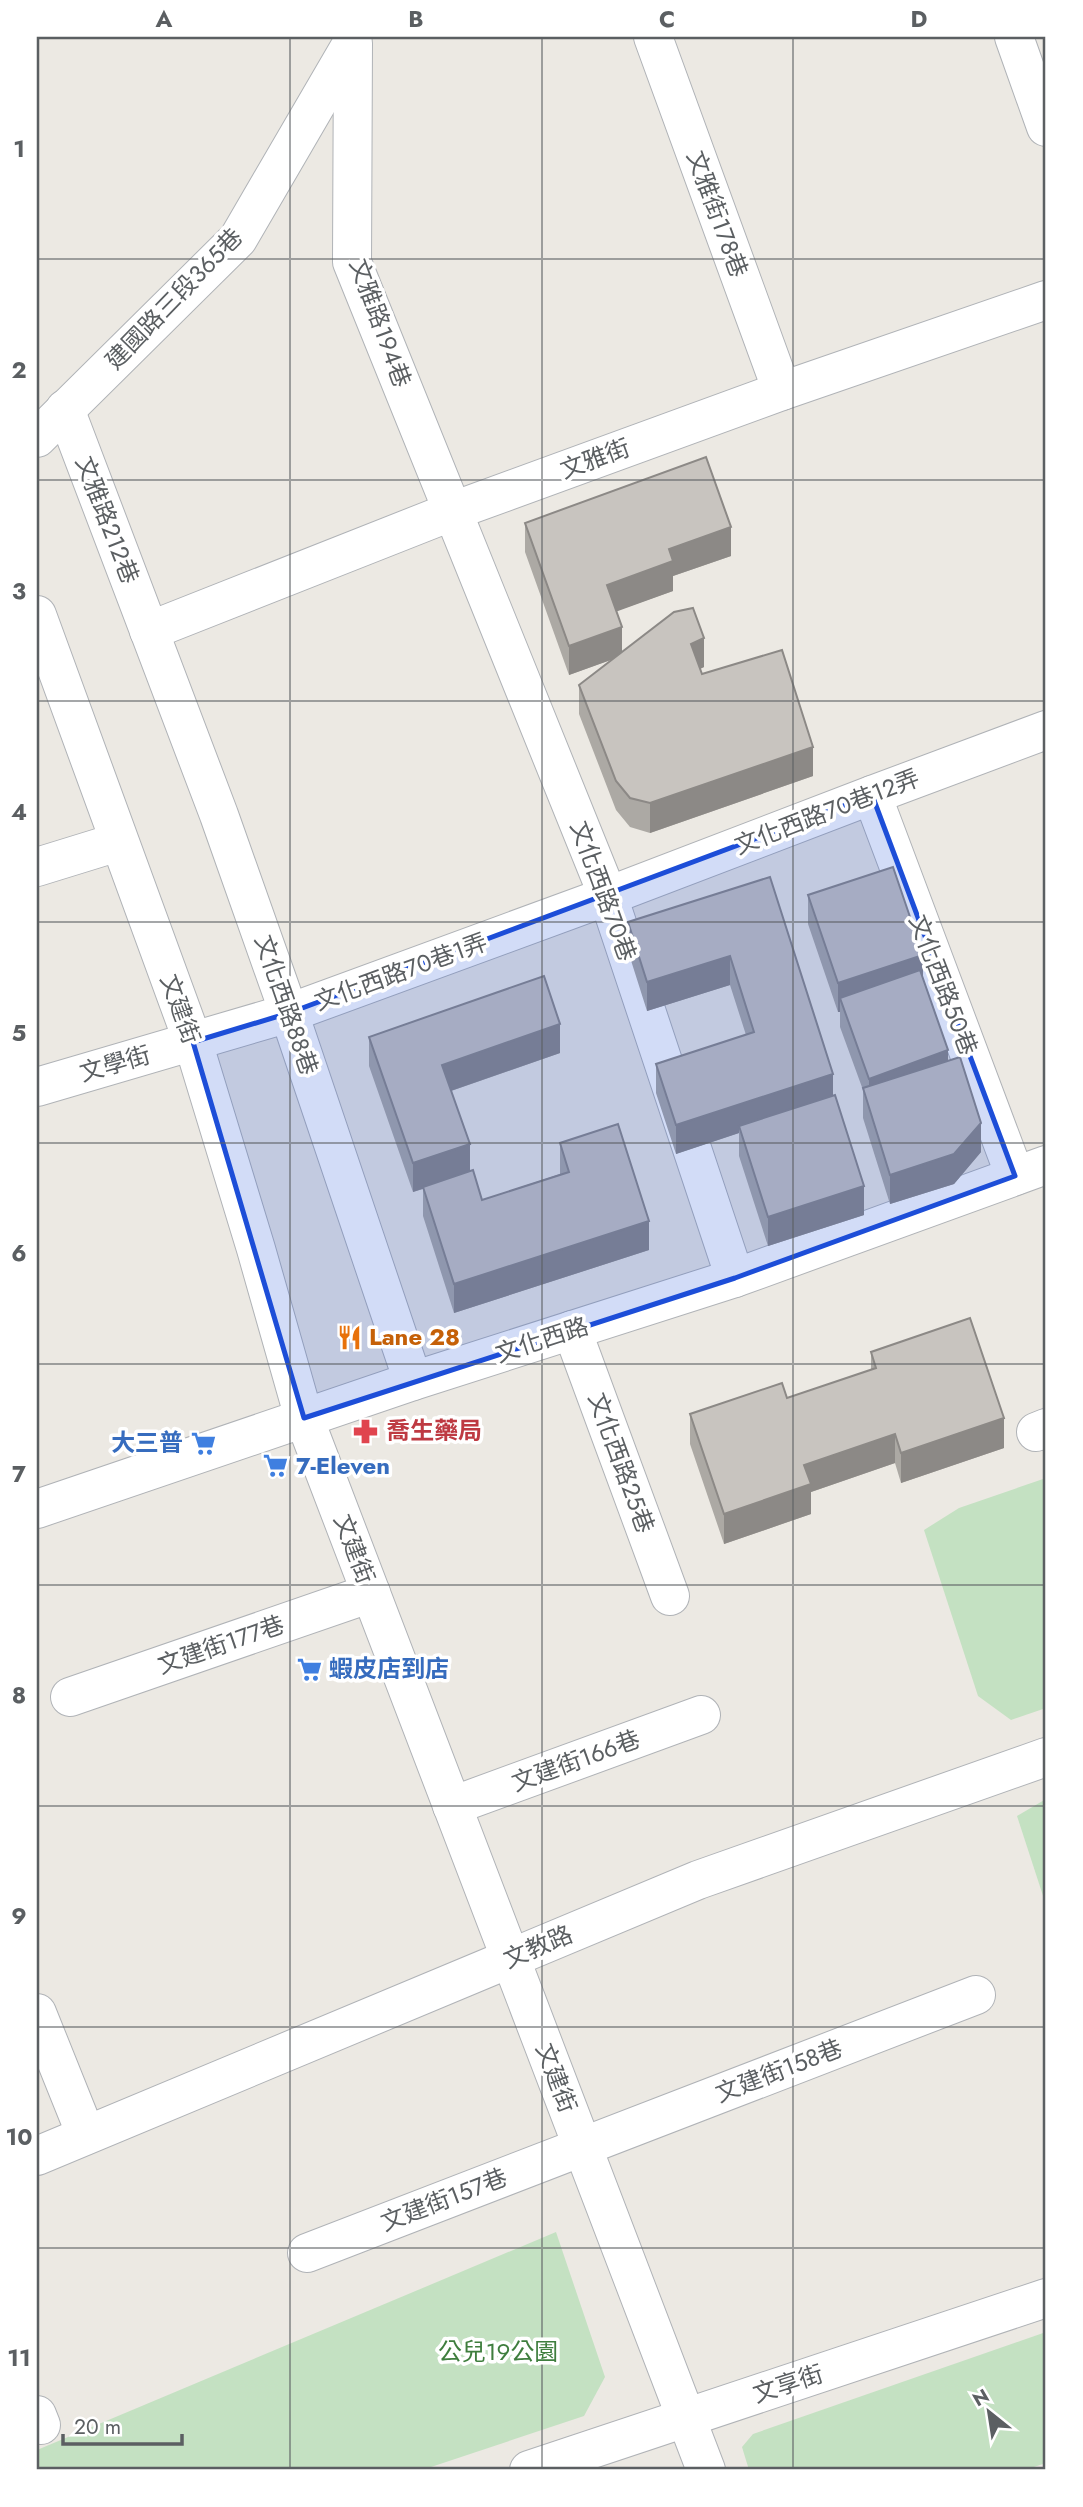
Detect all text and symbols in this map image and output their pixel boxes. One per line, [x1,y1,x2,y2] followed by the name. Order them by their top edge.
[155,2,173,36] text: A
[408,2,424,36] text: B
[659,2,675,36] text: C
[911,2,928,36] text: D
[13,132,25,166] text: 1
[678,146,757,282] street label: 文雅街178巷
[97,220,250,377] street label: 建國路三段365巷
[341,254,420,392] street label: 文雅路194巷
[11,353,27,387] text: 2
[555,430,635,487] street label: 文雅街
[67,451,148,589] street label: 文雅路212巷
[12,574,26,608] text: 3
[729,760,924,863] street label: 文化西路70巷12弄
[11,795,27,829] text: 4
[562,816,645,966] street label: 文化西路70巷
[901,909,986,1060] street label: 文化西路50巷
[309,924,492,1019] street label: 文化西路70巷1弄
[246,930,327,1080] street label: 文化西路88巷
[152,969,209,1049] street label: 文建街
[12,1016,26,1050] text: 5
[75,1037,154,1090] street label: 文學街
[11,1236,27,1270] text: 6
[491,1308,593,1371] street label: 文化西路
[369,1319,460,1354] place label: Lane 28
[335,1323,363,1351] restaurant icon: Lane 28
[580,1388,663,1538] street label: 文化西路25巷
[386,1413,482,1448] place label: 喬生藥局
[352,1417,380,1445] pharmacy icon: 喬生藥局
[111,1425,183,1460] place label: 大三普
[189,1429,217,1457] supermarket icon: 大三普
[296,1448,390,1483] place label: 7-Eleven
[262,1452,290,1480] supermarket icon: 7-Eleven
[12,1457,26,1491] text: 7
[325,1509,384,1589] street label: 文建街
[153,1606,289,1683] street label: 文建街177巷
[329,1651,449,1686] place label: 蝦皮店到店
[295,1655,323,1683] supermarket icon: 蝦皮店到店
[12,1678,26,1712] text: 8
[507,1721,645,1800] street label: 文建街166巷
[11,1899,27,1933] text: 9
[498,1916,578,1977] street label: 文教路
[710,2030,847,2111] street label: 文建街158巷
[527,2038,586,2118] street label: 文建街
[6,2120,32,2154] text: 10
[375,2159,512,2240] street label: 文建街157巷
[438,2334,558,2369] park label: 公兒19公園
[7,2341,31,2375] text: 11
[748,2356,827,2411] street label: 文享街
[954,2378,1024,2448] north arrow
[967,2382,994,2413] text: N
[63,2402,182,2446] scale bar
[74,2412,121,2442] text: 20 m

